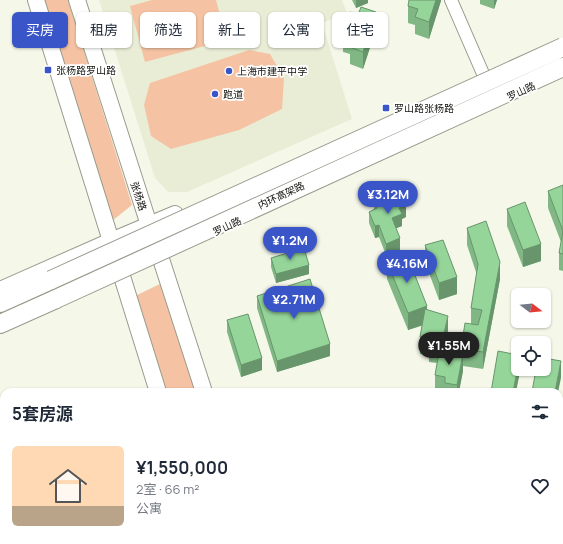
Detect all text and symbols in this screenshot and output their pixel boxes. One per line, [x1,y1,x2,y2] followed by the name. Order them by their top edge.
[12,12,68,48] chip: 买房
[76,12,132,48] chip: 租房
[140,12,196,48] chip: 筛选
[204,12,260,48] chip: 新上
[268,12,324,48] chip: 公寓
[332,12,388,48] chip: 住宅
[56,63,116,77] place label: 张杨路罗山路
[237,64,307,78] place label: 上海市建平中学
[43,65,53,75] marker: 张杨路罗山路
[224,66,234,76] marker: 上海市建平中学
[504,78,538,104] street label: 罗山路
[223,87,243,101] place label: 跑道
[210,89,220,99] marker: 跑道
[394,101,454,115] place label: 罗山路张杨路
[381,103,391,113] marker: 罗山路张杨路
[255,178,307,212] street label: 内环高架路
[128,180,150,212] street label: 张杨路
[355,181,421,215] pin: ¥3.12M
[367,185,409,203] text: ¥3.12M
[210,213,244,239] street label: 罗山路
[262,227,318,261] pin: ¥1.2M
[272,231,308,249] text: ¥1.2M
[374,250,440,284] pin: ¥4.16M
[386,254,428,272] text: ¥4.16M
[261,286,327,320] pin: ¥2.71M
[511,288,551,328] north arrow
[511,288,551,376] map controls
[272,290,316,308] text: ¥2.71M
[416,332,482,366] pin: ¥1.55M
[427,336,471,354] text: ¥1.55M
[511,336,551,376] button: locate
[529,401,551,423] icon: filters
[12,402,73,425] text: 5套房源
[136,456,228,479] text: ¥1,550,000
[44,462,92,510] icon: home
[529,475,551,497] icon: heart
[136,480,200,498] text: 2室 · 66 m²
[136,499,162,517] text: 公寓

